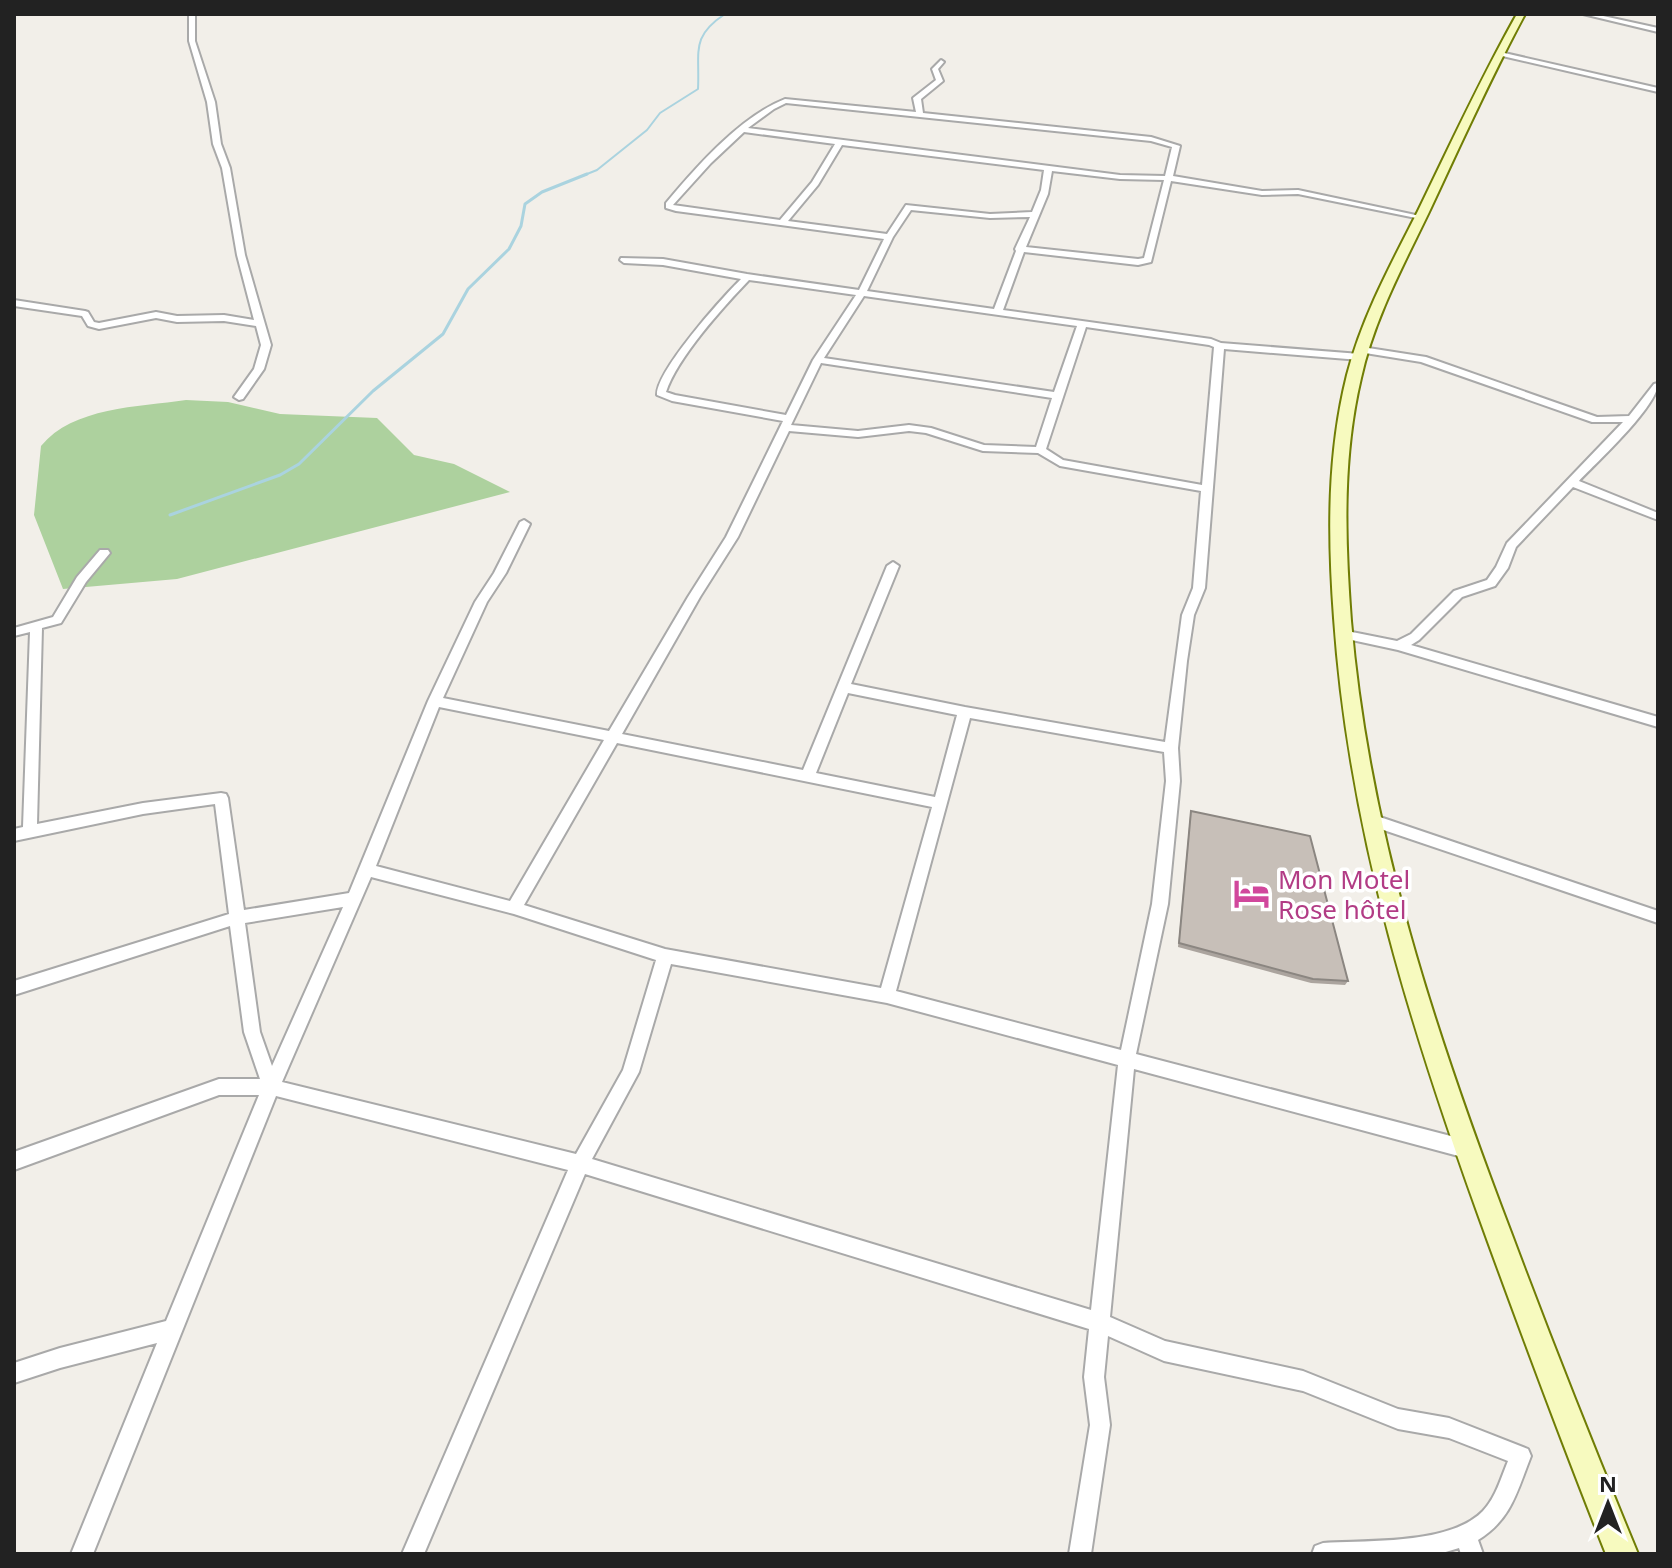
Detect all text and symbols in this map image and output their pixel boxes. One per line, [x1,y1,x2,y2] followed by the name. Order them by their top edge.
[1278,861,1410,927] place label: Mon Motel Rose hôtel
[1233,875,1271,913] hotel icon: Mon Motel Rose hôtel
[1568,1464,1648,1544] north arrow
[1599,1468,1617,1498] text: N

